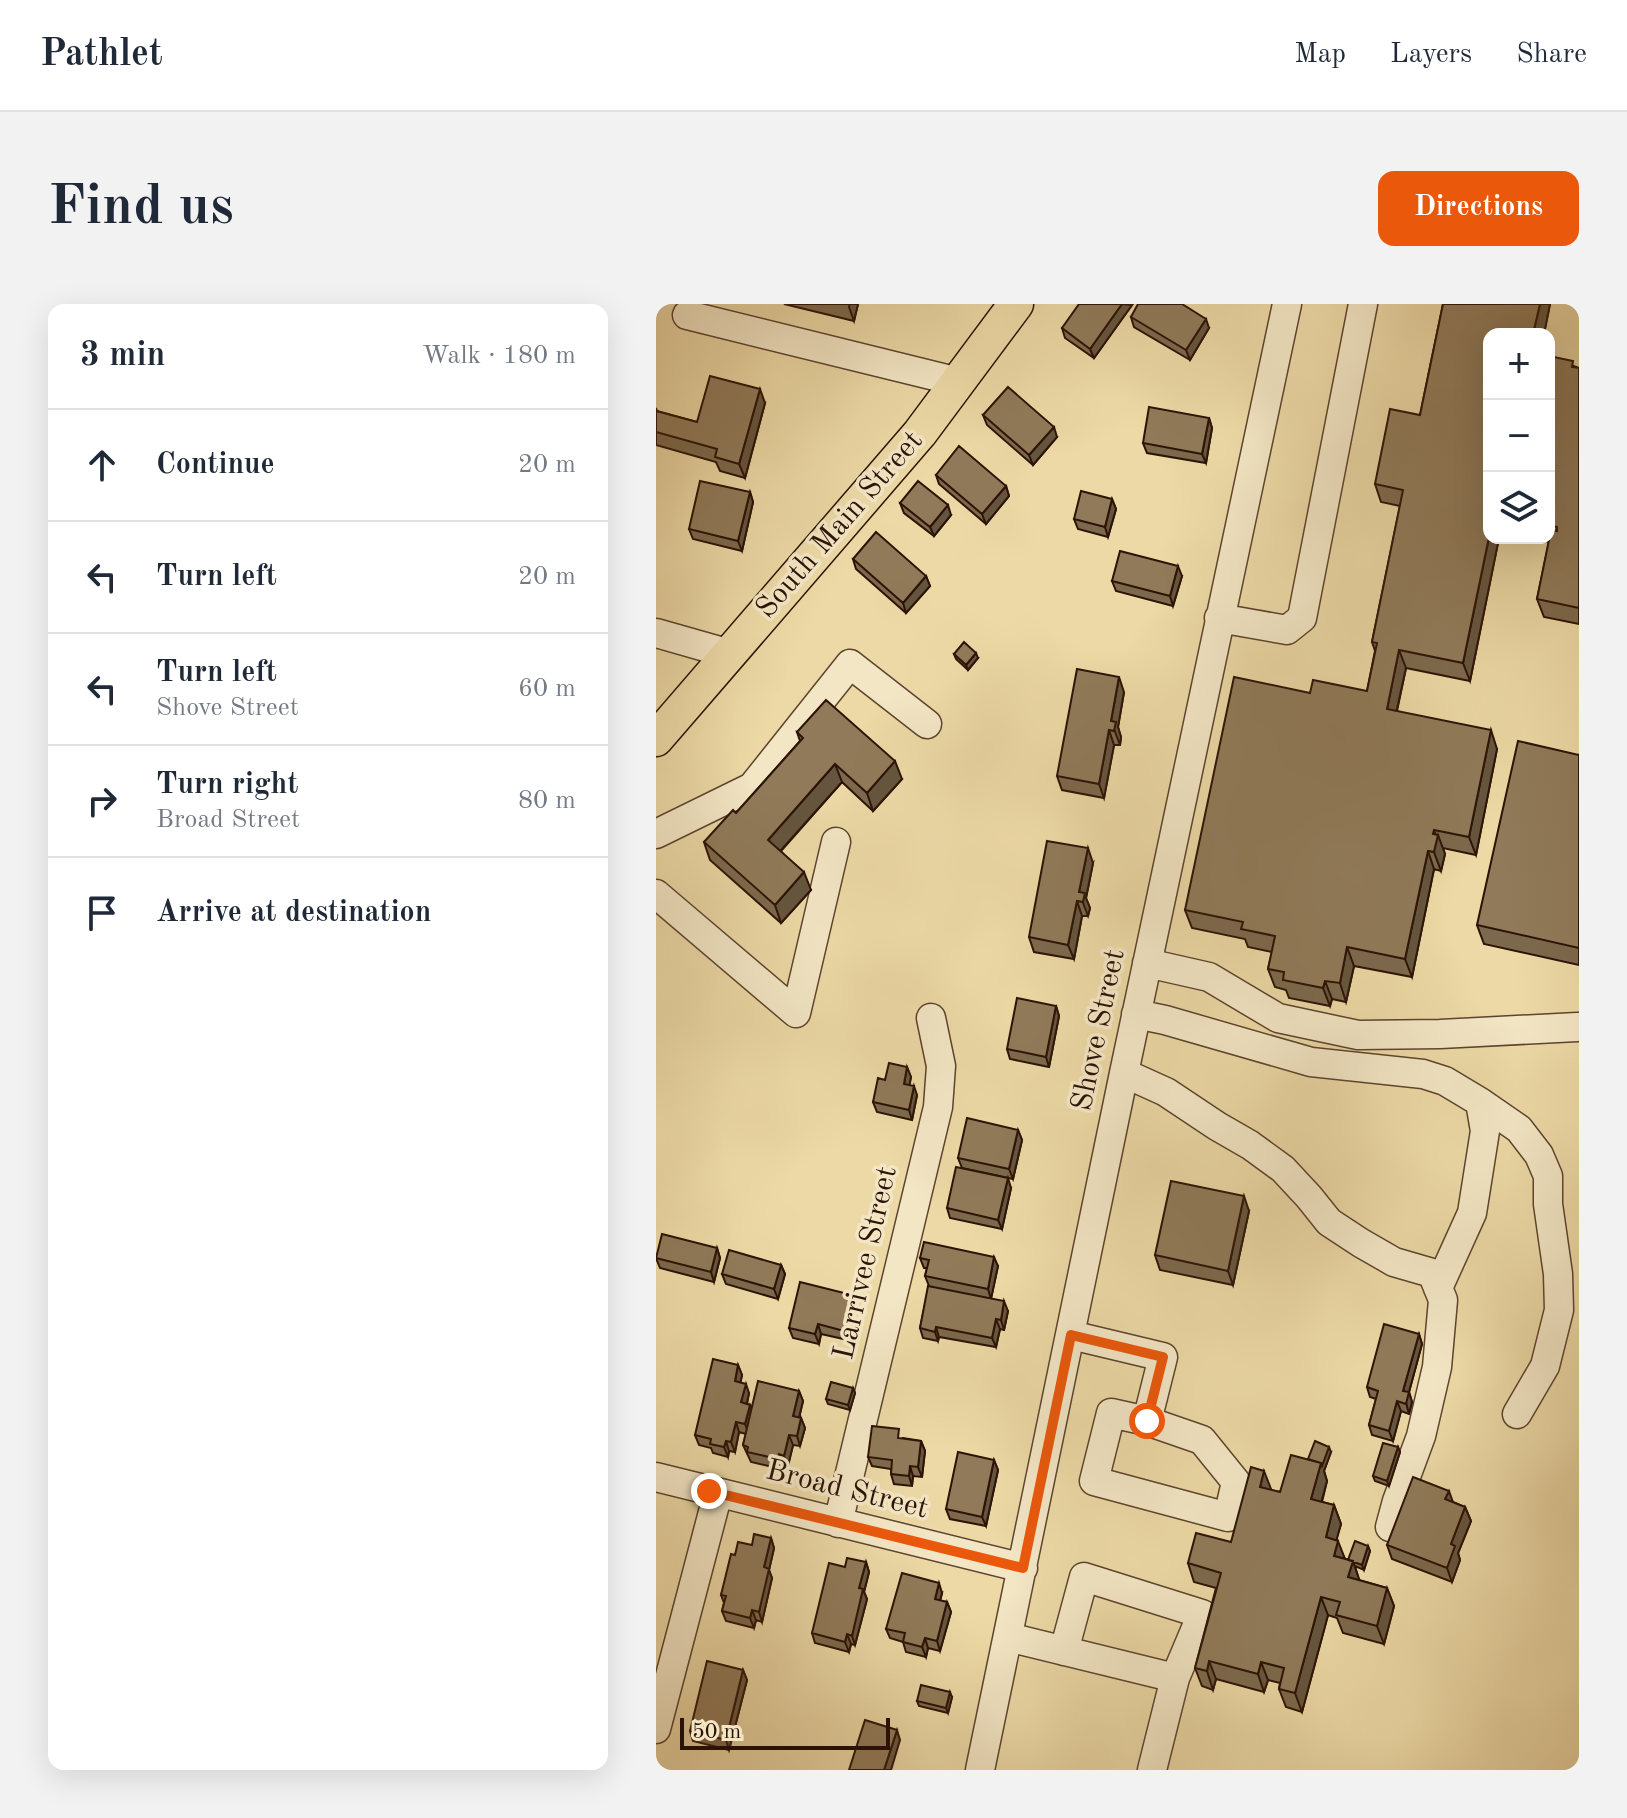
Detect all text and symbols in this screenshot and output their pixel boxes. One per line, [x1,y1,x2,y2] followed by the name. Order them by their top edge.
[40,36,163,74] text: Pathlet
[1294,41,1346,69] text: Map
[1390,41,1472,69] text: Layers
[1516,41,1587,69] text: Share
[1378,171,1579,246] button: Directions
[48,180,234,236] text: Find us
[1483,328,1555,544] map controls
[1483,328,1555,400] button: +
[80,339,165,373] text: 3 min
[422,343,576,369] text: Walk · 180 m
[1483,400,1555,472] button: −
[751,426,929,624] street label: South Main Street
[80,443,124,487] icon: ahead
[156,450,275,480] text: Continue
[518,452,576,478] text: 20 m
[1483,472,1555,544] button: layers
[80,555,124,599] icon: left
[156,562,277,592] text: Turn left
[518,564,576,590] text: 20 m
[156,658,277,688] text: Turn left
[80,667,124,711] icon: left
[518,676,576,702] text: 60 m
[156,695,299,721] text: Shove Street
[156,770,298,800] text: Turn right
[80,779,124,823] icon: right
[518,788,576,814] text: 80 m
[156,807,300,833] text: Broad Street
[80,891,124,935] icon: arrive
[156,898,431,928] text: Arrive at destination
[1067,946,1131,1114] street label: Shove Street
[829,1163,903,1363] street label: Larrivee Street
[1129,1403,1165,1439] route start
[763,1455,931,1525] street label: Broad Street
[691,1473,727,1509] route end
[680,1714,890,1750] scale bar
[692,1721,741,1743] text: 50 m

